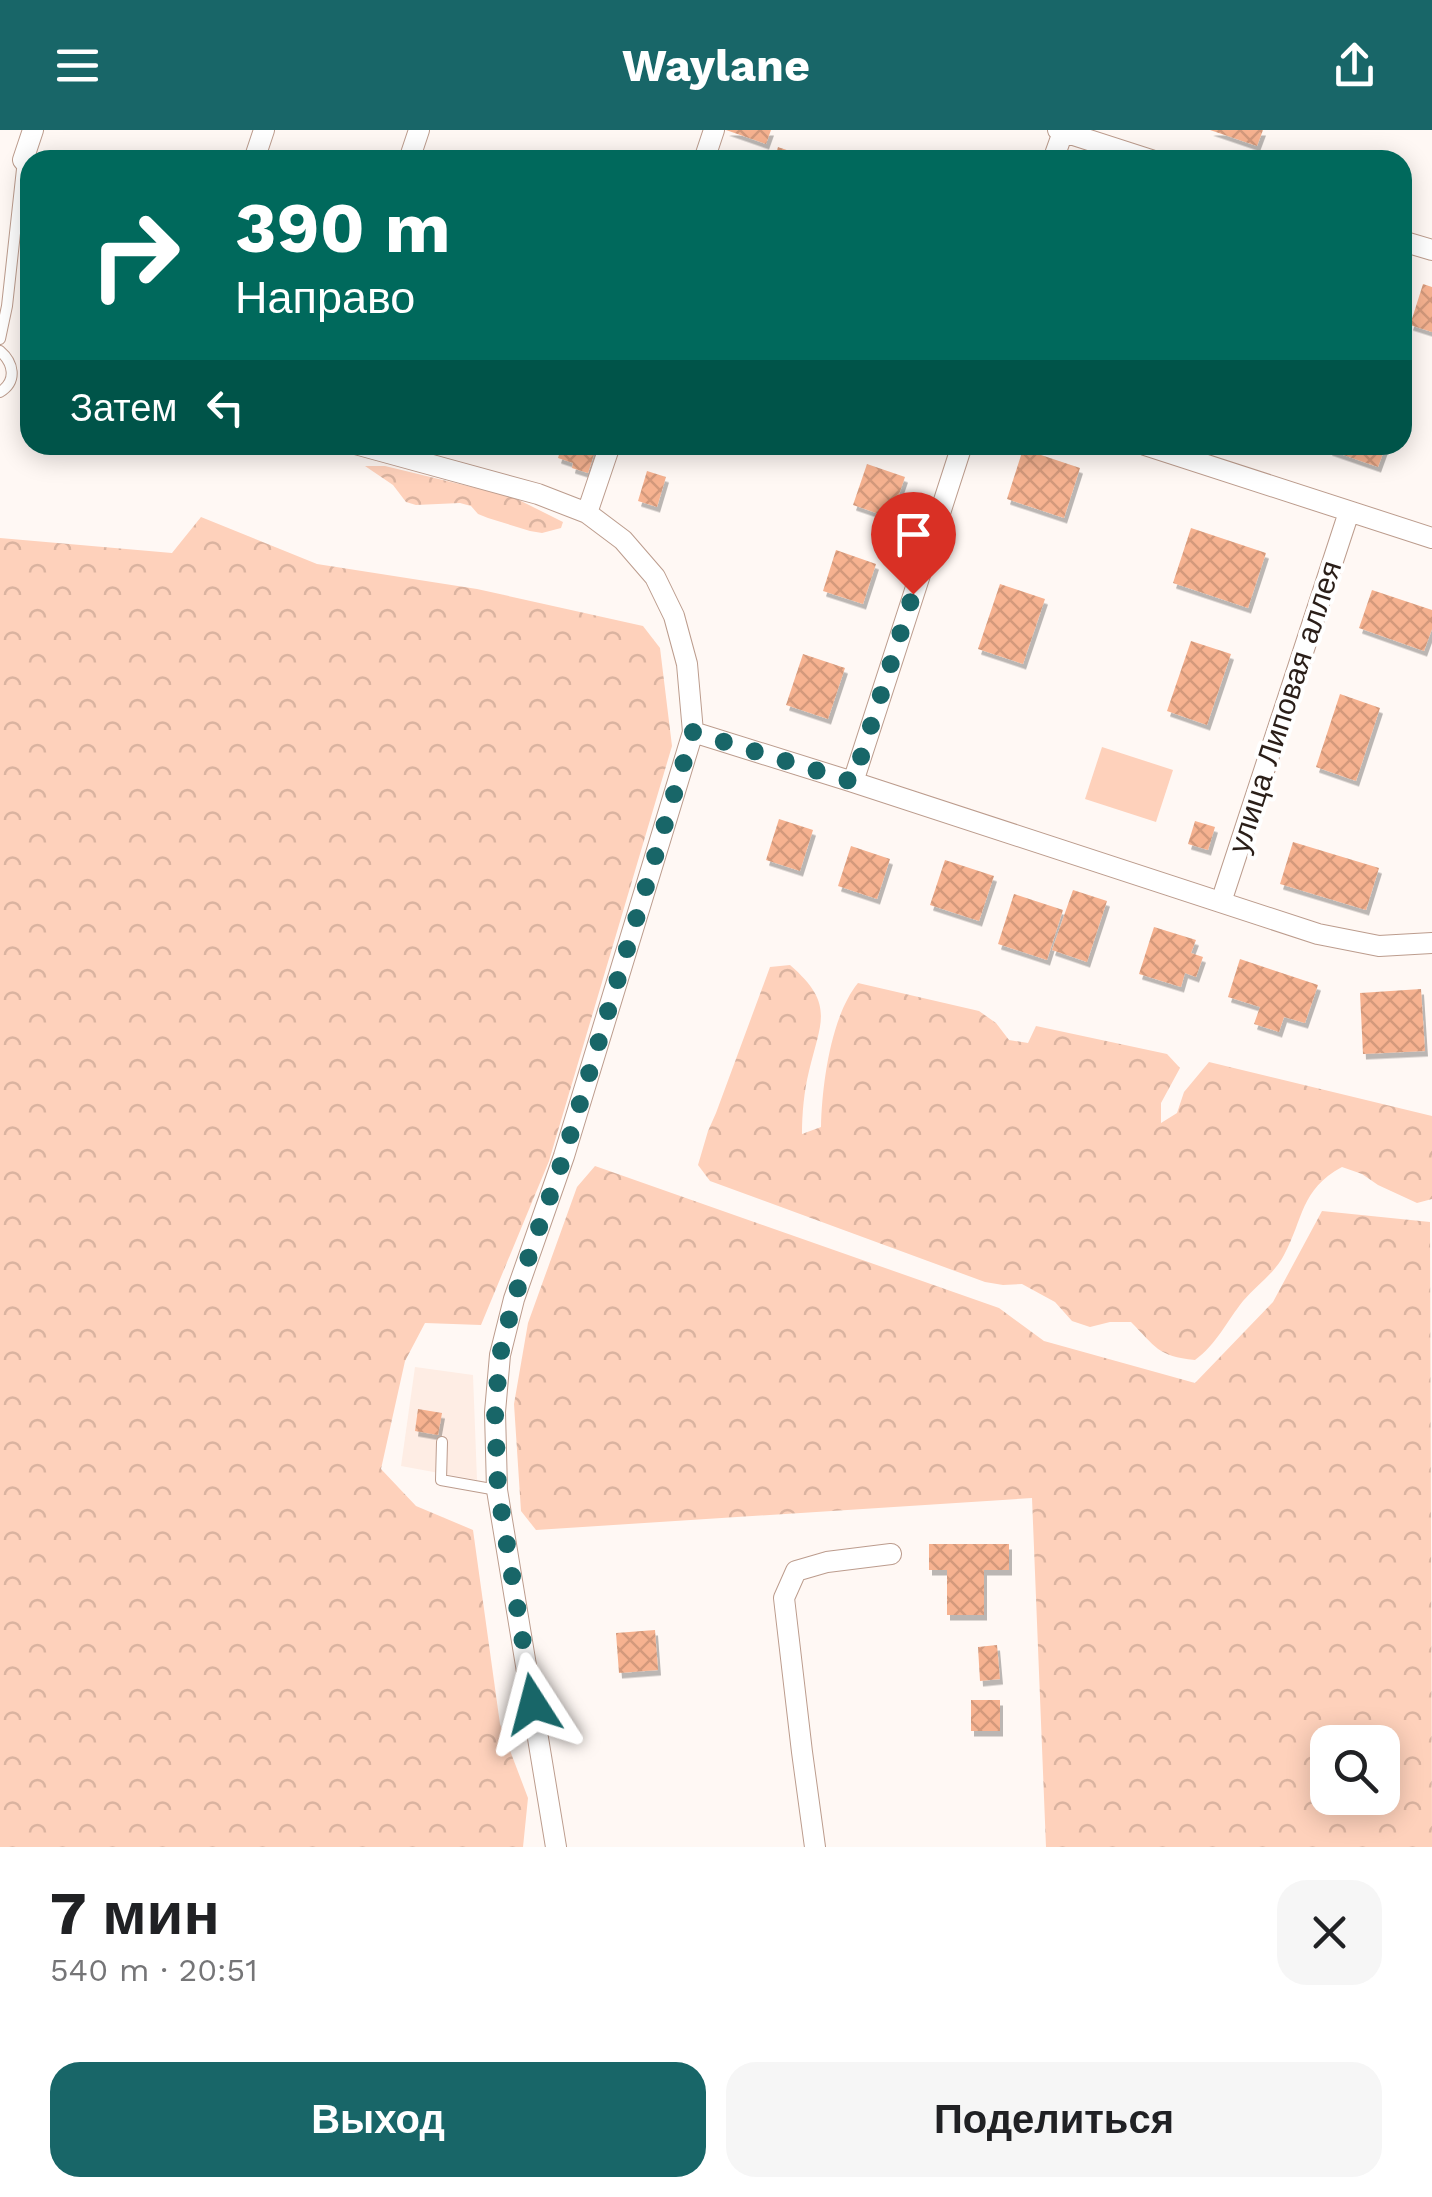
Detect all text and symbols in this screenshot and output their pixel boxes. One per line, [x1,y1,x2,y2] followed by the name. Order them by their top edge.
[50,38,105,93] icon: menu
[1327,38,1382,93] icon: share
[622,39,810,92] text: Waylane
[235,187,451,269] text: 390 m
[70,190,200,320] icon: right
[235,271,415,324] text: Направо
[198,380,253,435] icon: left
[70,386,178,430] text: Затем
[871,492,956,595] pin
[886,507,941,562] icon: arrive
[1221,556,1348,858] street label: улица Липовая аллея
[481,1652,585,1756] position arrow
[1310,1725,1400,1815] map controls
[1310,1725,1400,1815] button: search
[50,1878,220,1949] text: 7 мин
[1277,1880,1382,1985] button: close
[50,1951,258,1989] text: 540 m · 20:51
[50,2062,706,2177] button: Выход
[726,2062,1382,2177] button: Поделиться

